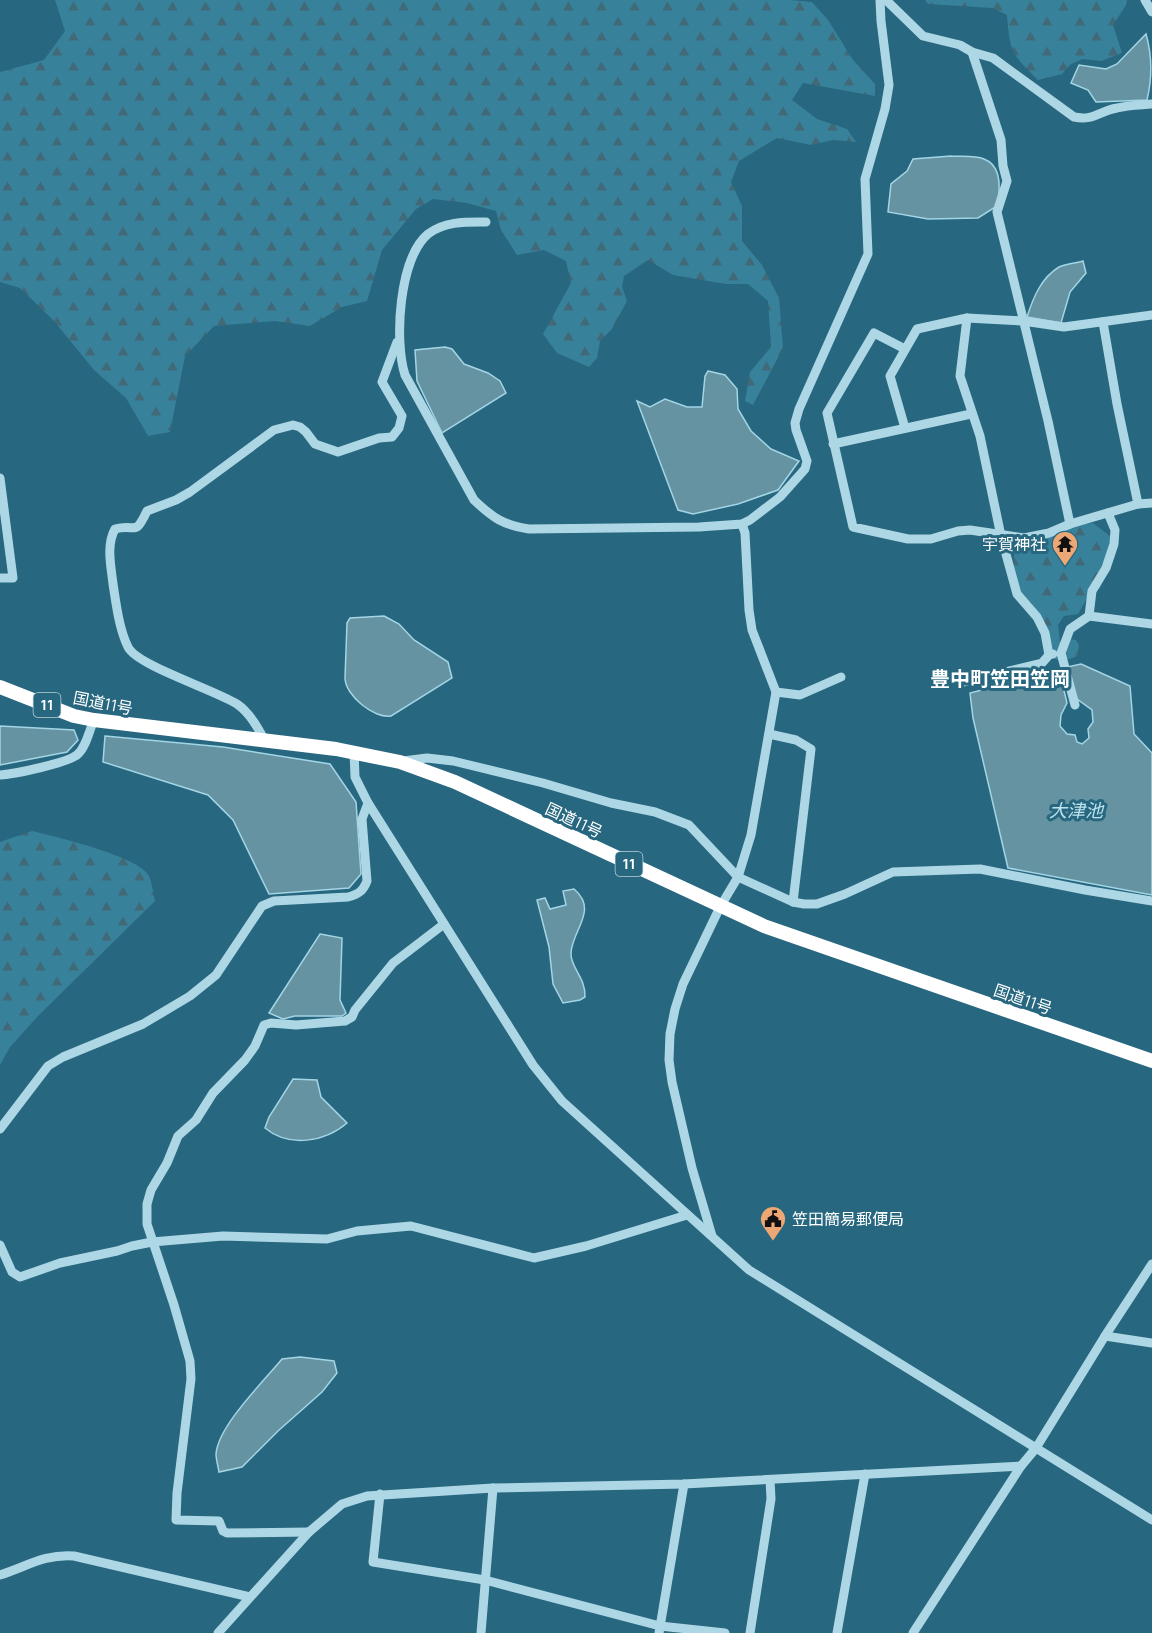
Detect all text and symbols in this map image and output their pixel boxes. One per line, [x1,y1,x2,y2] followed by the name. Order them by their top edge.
[1050,529,1080,567] temple icon: 宇賀神社
[982,533,1046,555] place label: 宇賀神社
[930,665,1070,692] district label: 豊中町笠田笠岡
[71,686,135,720] street label: 国道11号
[34,693,60,717] road number: 11
[542,797,606,843] street label: 国道11号
[1049,798,1105,822] water label: 大津池
[616,852,642,876] road number: 11
[991,979,1055,1019] street label: 国道11号
[758,1204,788,1242] public building icon: 笠田簡易郵便局
[792,1208,904,1230] place label: 笠田簡易郵便局

